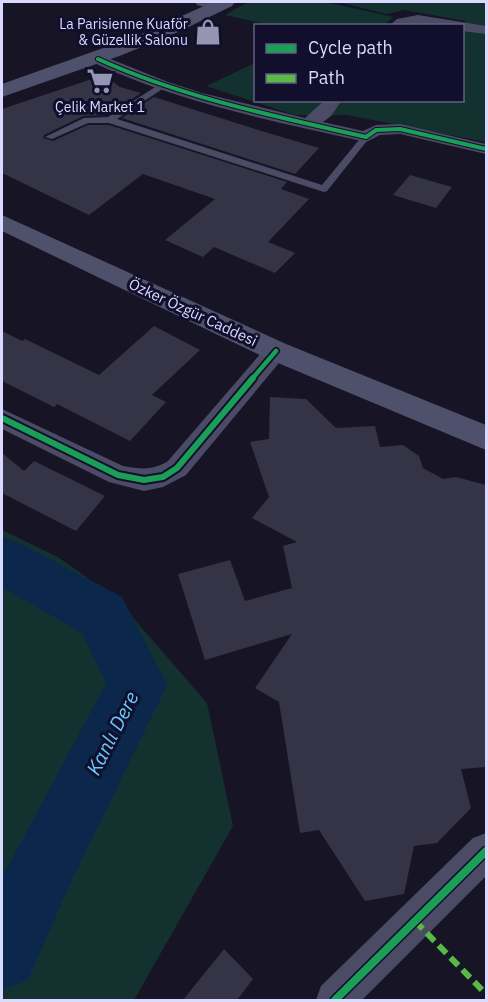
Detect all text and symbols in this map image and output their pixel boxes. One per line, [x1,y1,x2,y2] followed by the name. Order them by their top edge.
[59,15,188,49] place label: La Parisienne Kuaför & Güzellik Salonu
[193,17,223,47] shop icon: La Parisienne Kuaför & Güzellik Salonu
[254,24,464,102] legend
[308,36,393,59] text: Cycle path
[85,66,115,96] supermarket icon: Çelik Market 1
[308,66,345,89] text: Path
[55,98,145,116] place label: Çelik Market 1
[126,274,260,350] street label: Özker Özgür Caddesi
[79,687,145,779] water label: Kanlı Dere

